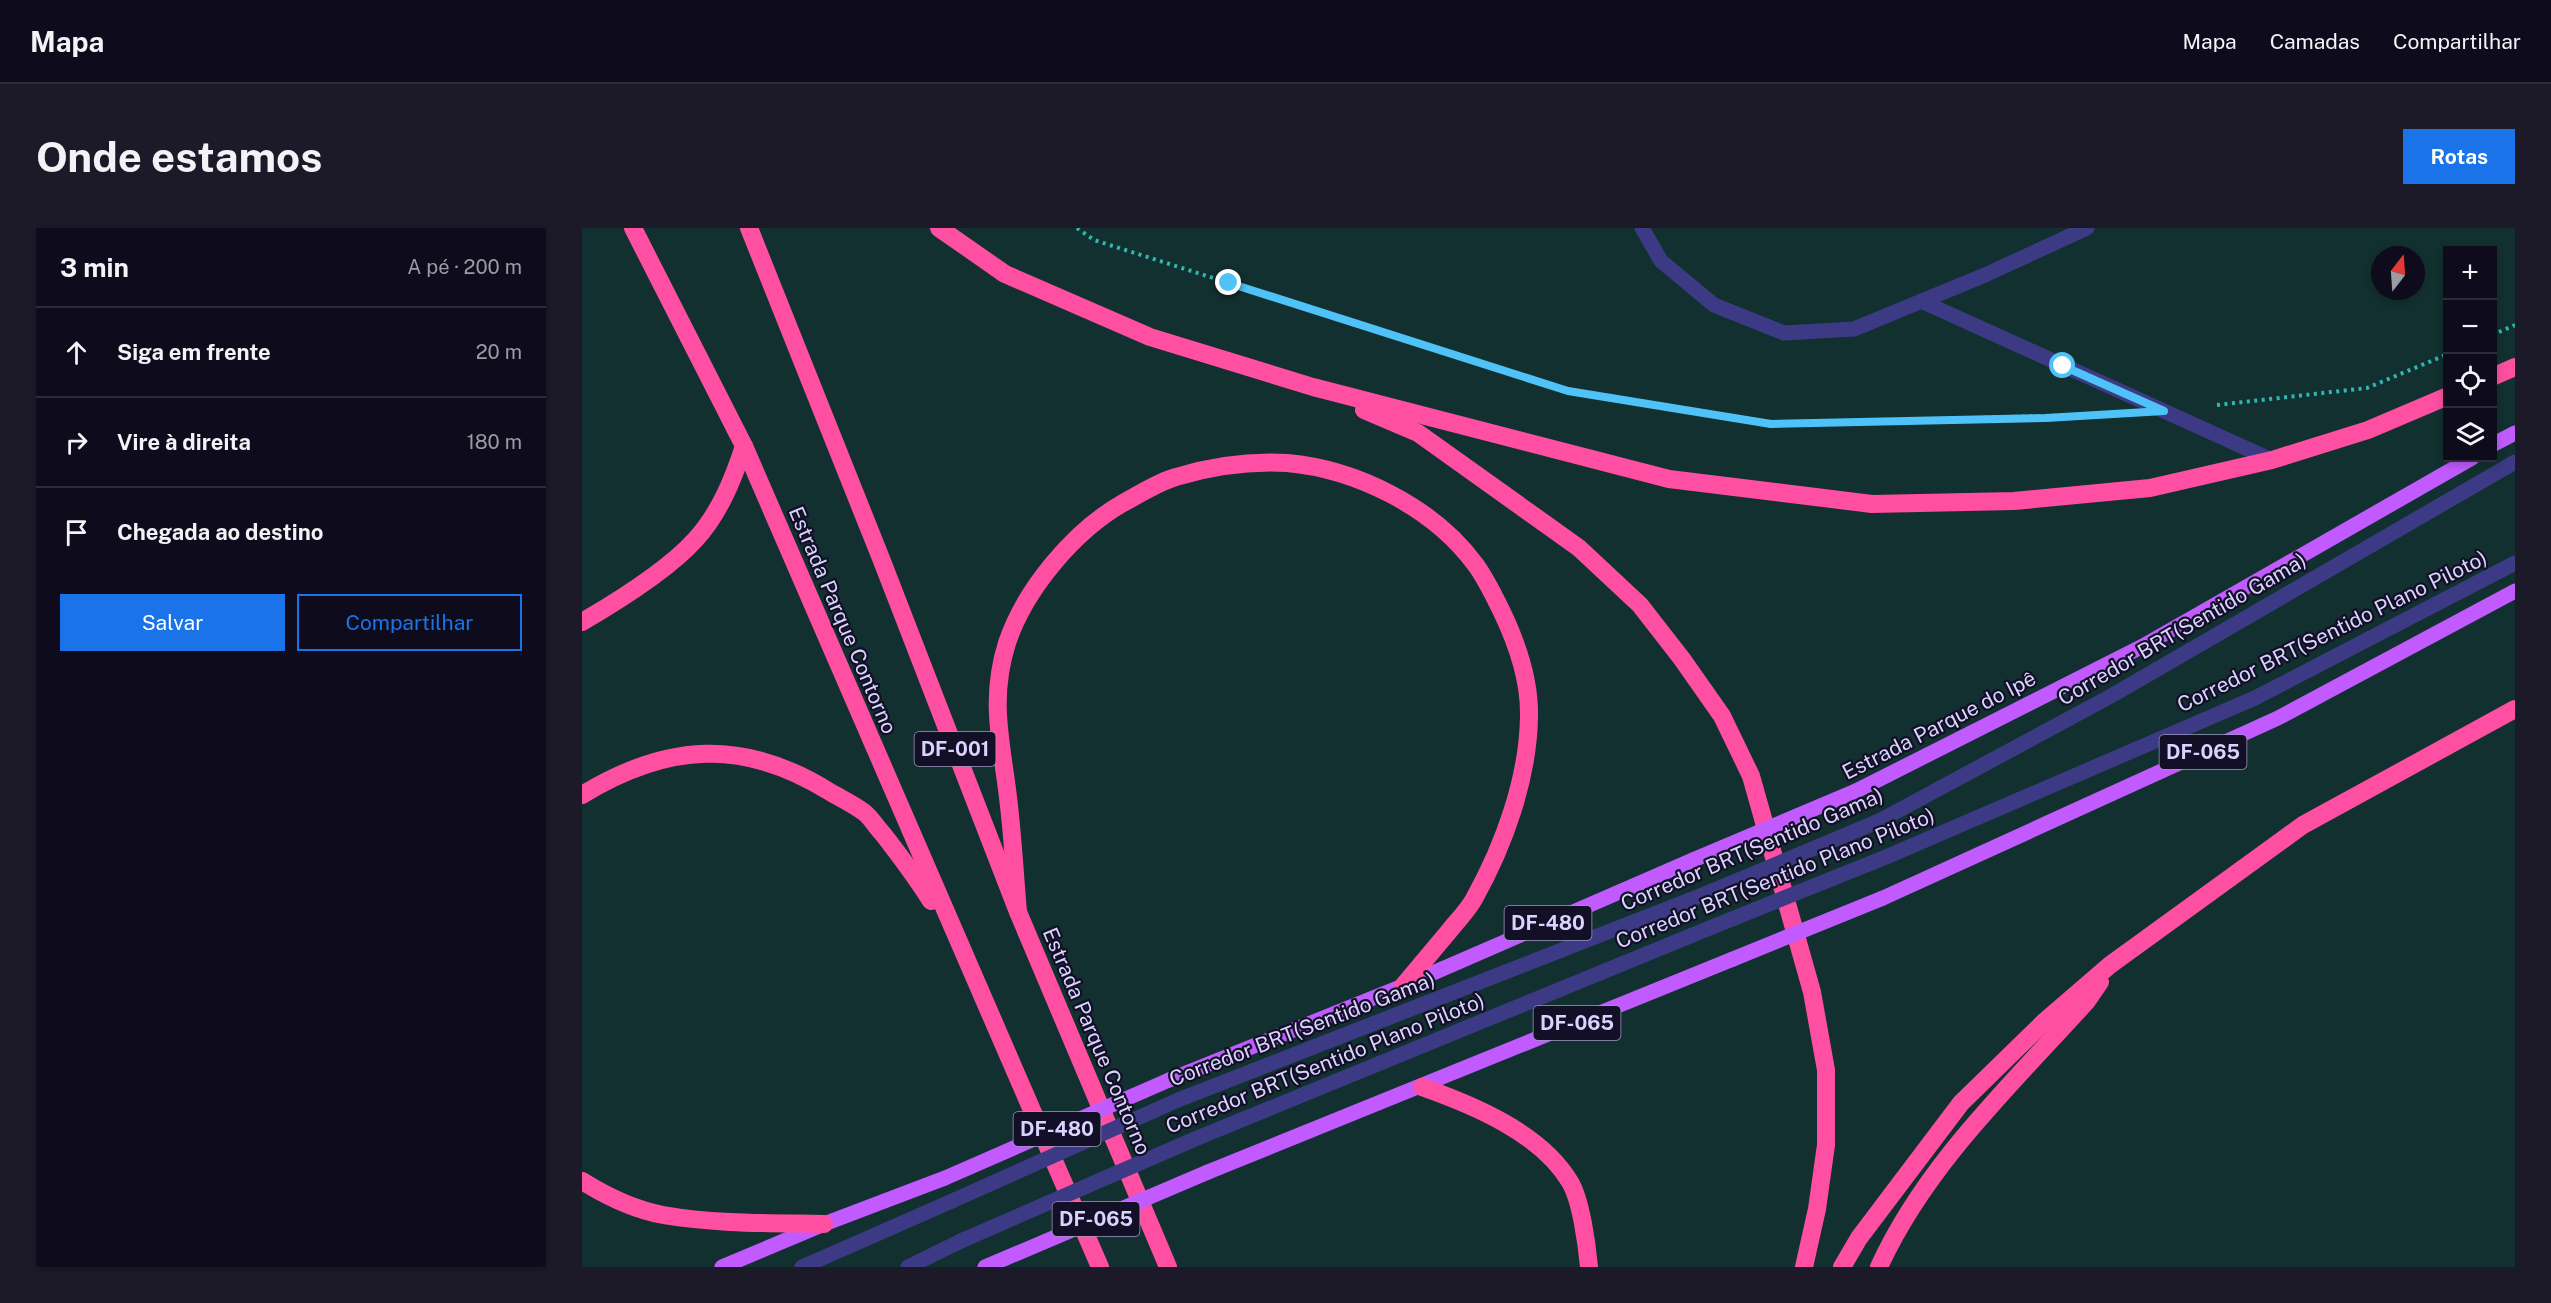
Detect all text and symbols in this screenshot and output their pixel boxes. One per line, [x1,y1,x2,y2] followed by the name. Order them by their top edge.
[30,25,104,58] text: Mapa
[2183,29,2237,54] text: Mapa
[2270,29,2360,54] text: Camadas
[2393,29,2521,54] text: Compartilhar
[2403,129,2515,184] button: Rotas
[36,132,322,181] text: Onde estamos
[2371,246,2425,300] north arrow
[2443,246,2497,462] map controls
[2443,246,2497,300] button: +
[60,252,129,283] text: 3 min
[407,255,522,279] text: A pé · 200 m
[1215,269,1241,295] route end
[2443,300,2497,354] button: −
[60,336,93,369] icon: ahead
[117,339,271,365] text: Siga em frente
[476,340,522,364] text: 20 m
[2049,352,2075,378] route start
[2443,354,2497,408] button: locate
[2443,408,2497,462] button: layers
[60,426,93,459] icon: right
[117,429,251,455] text: Vire à direita
[467,430,522,454] text: 180 m
[784,503,902,737] street label: Estrada Parque Contorno
[60,516,93,549] icon: arrive
[117,519,323,545] text: Chegada ao destino
[2173,545,2491,717] street label: Corredor BRT(Sentido Plano Piloto)
[2053,547,2311,711] street label: Corredor BRT(Sentido Gama)
[60,594,285,651] button: Salvar
[297,594,522,651] button: Compartilhar
[1838,665,2040,785] street label: Estrada Parque do Ipê
[914,732,995,766] road number: DF-001
[2160,735,2246,769] road number: DF-065
[1617,782,1887,916] street label: Corredor BRT(Sentido Gama)
[1612,802,1938,954] street label: Corredor BRT(Sentido Plano Piloto)
[1504,906,1592,940] road number: DF-480
[1038,924,1156,1158] street label: Estrada Parque Contorno
[1166,967,1438,1091] street label: Corredor BRT(Sentido Gama)
[1162,987,1488,1139] street label: Corredor BRT(Sentido Plano Piloto)
[1534,1006,1620,1040] road number: DF-065
[1014,1112,1100,1146] road number: DF-480
[1052,1202,1140,1236] road number: DF-065

